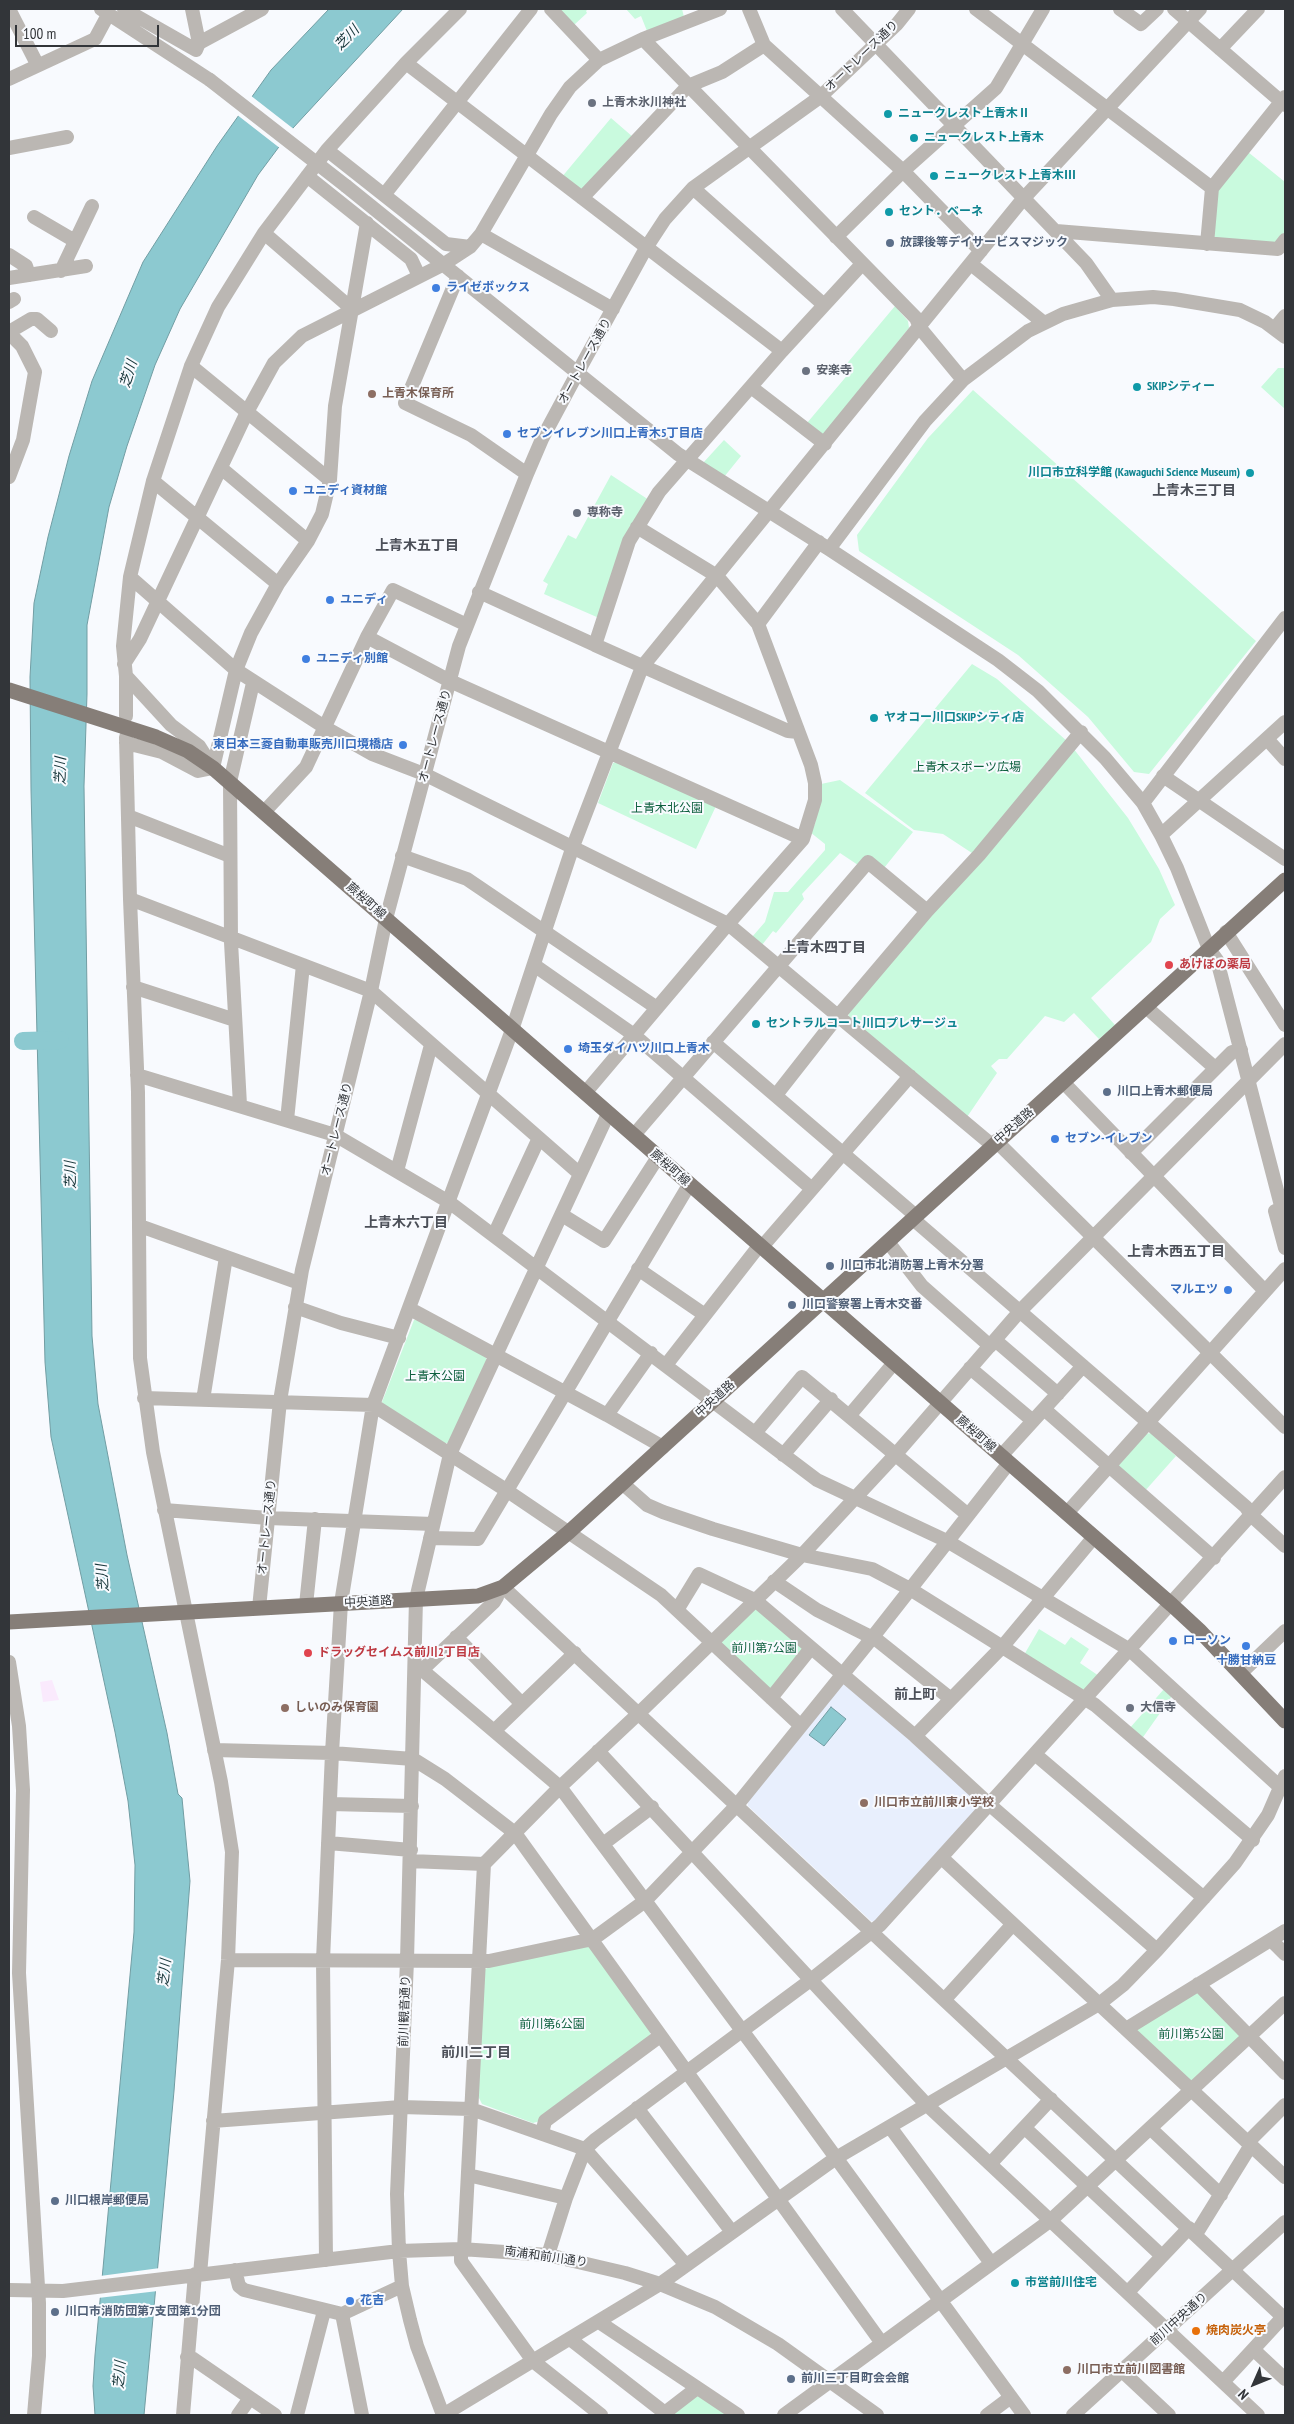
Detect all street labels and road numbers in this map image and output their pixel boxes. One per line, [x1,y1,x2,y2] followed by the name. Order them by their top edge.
[822,17,902,95] street label: オートレース通り
[555,316,615,406] street label: オートレース通り
[416,688,454,784] street label: オートレース通り
[343,880,389,922] street label: 蕨桜町線
[318,1081,356,1177] street label: オートレース通り
[991,1105,1037,1147] street label: 中央道路
[647,1147,693,1189] street label: 蕨桜町線
[692,1378,738,1420] street label: 中央道路
[953,1413,999,1455] street label: 蕨桜町線
[255,1479,279,1575] street label: オートレース通り
[344,1594,392,1610] street label: 中央道路
[397,1975,413,2047] street label: 前川観音通り
[503,2244,589,2270] street label: 南浦和前川通り
[1147,2290,1211,2348] street label: 前川中央通り

